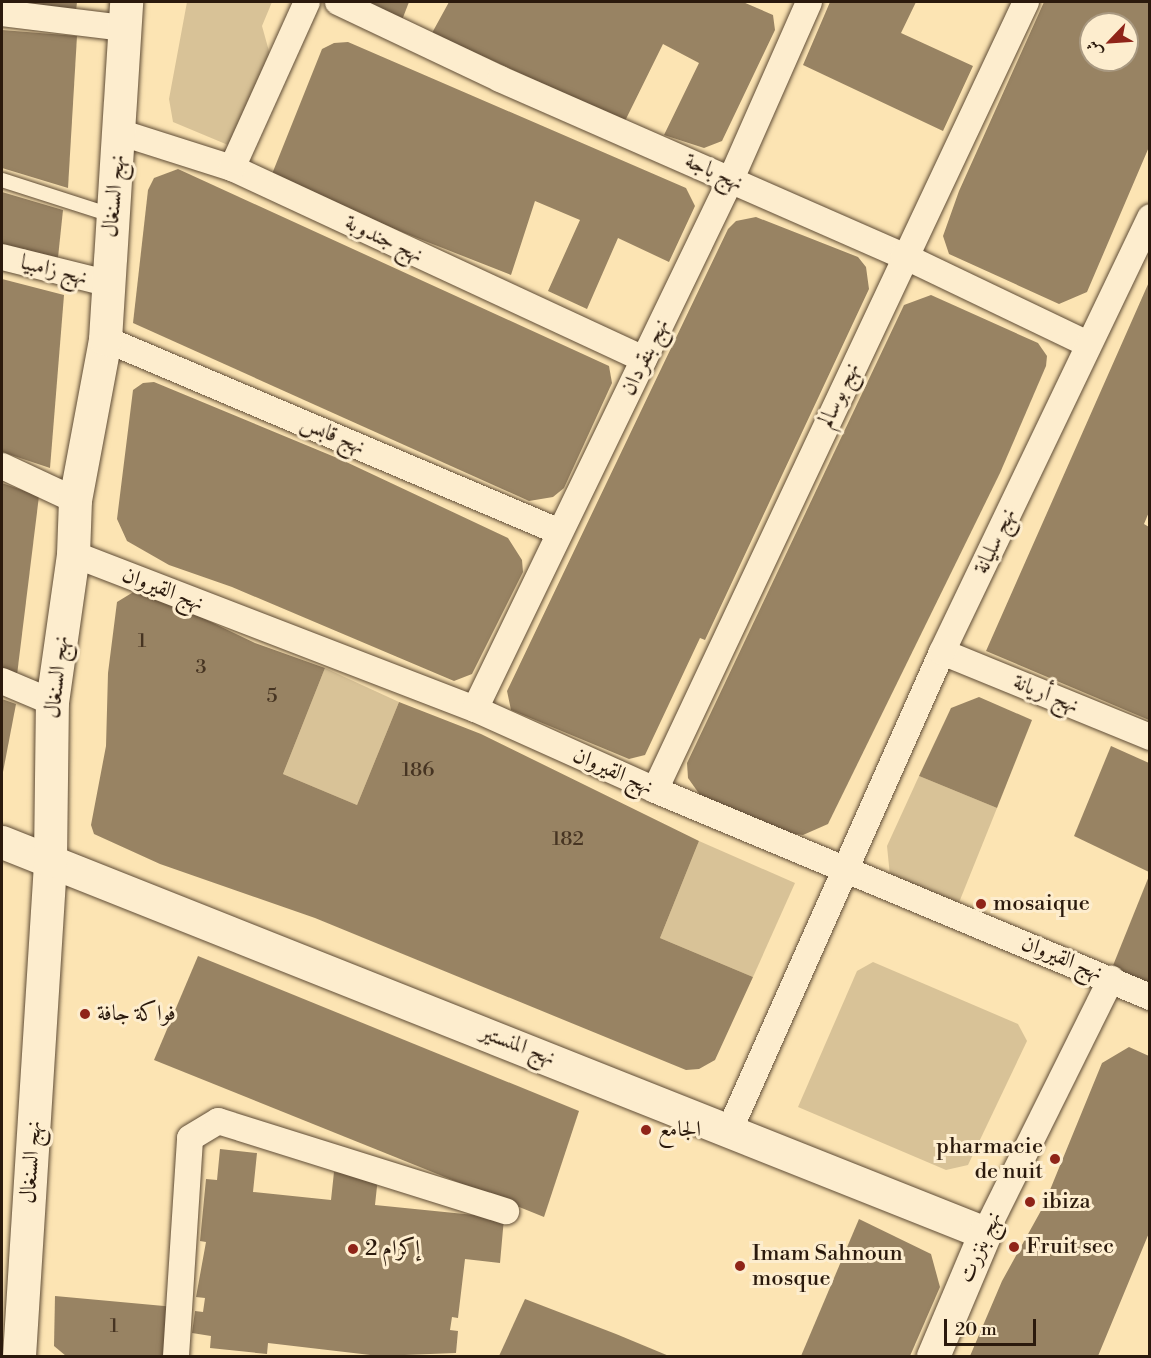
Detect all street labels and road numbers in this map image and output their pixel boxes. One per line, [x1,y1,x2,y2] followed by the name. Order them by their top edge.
[681,148,747,196] street label: نهج باجة
[97,153,131,239] street label: نهج السنغال
[341,209,427,269] street label: نهج جندوبة
[18,249,90,291] street label: نهج زامبيا
[615,314,675,400] street label: نهج بنقردان
[812,358,866,432] street label: نهج بوسالم
[297,410,369,460] street label: نهج قابس
[968,504,1022,578] street label: نهج سليانة
[118,561,208,617] street label: نهج القيروان
[40,634,74,720] street label: نهج السنغال
[1009,669,1083,719] street label: نهج أريانة
[569,742,657,800] street label: نهج القيروان
[1017,930,1107,986] street label: نهج القيروان
[477,1019,559,1071] street label: نهج المنستير
[15,1120,47,1204] street label: نهج السنغال
[953,1207,1007,1287] street label: نهج بنزرت

